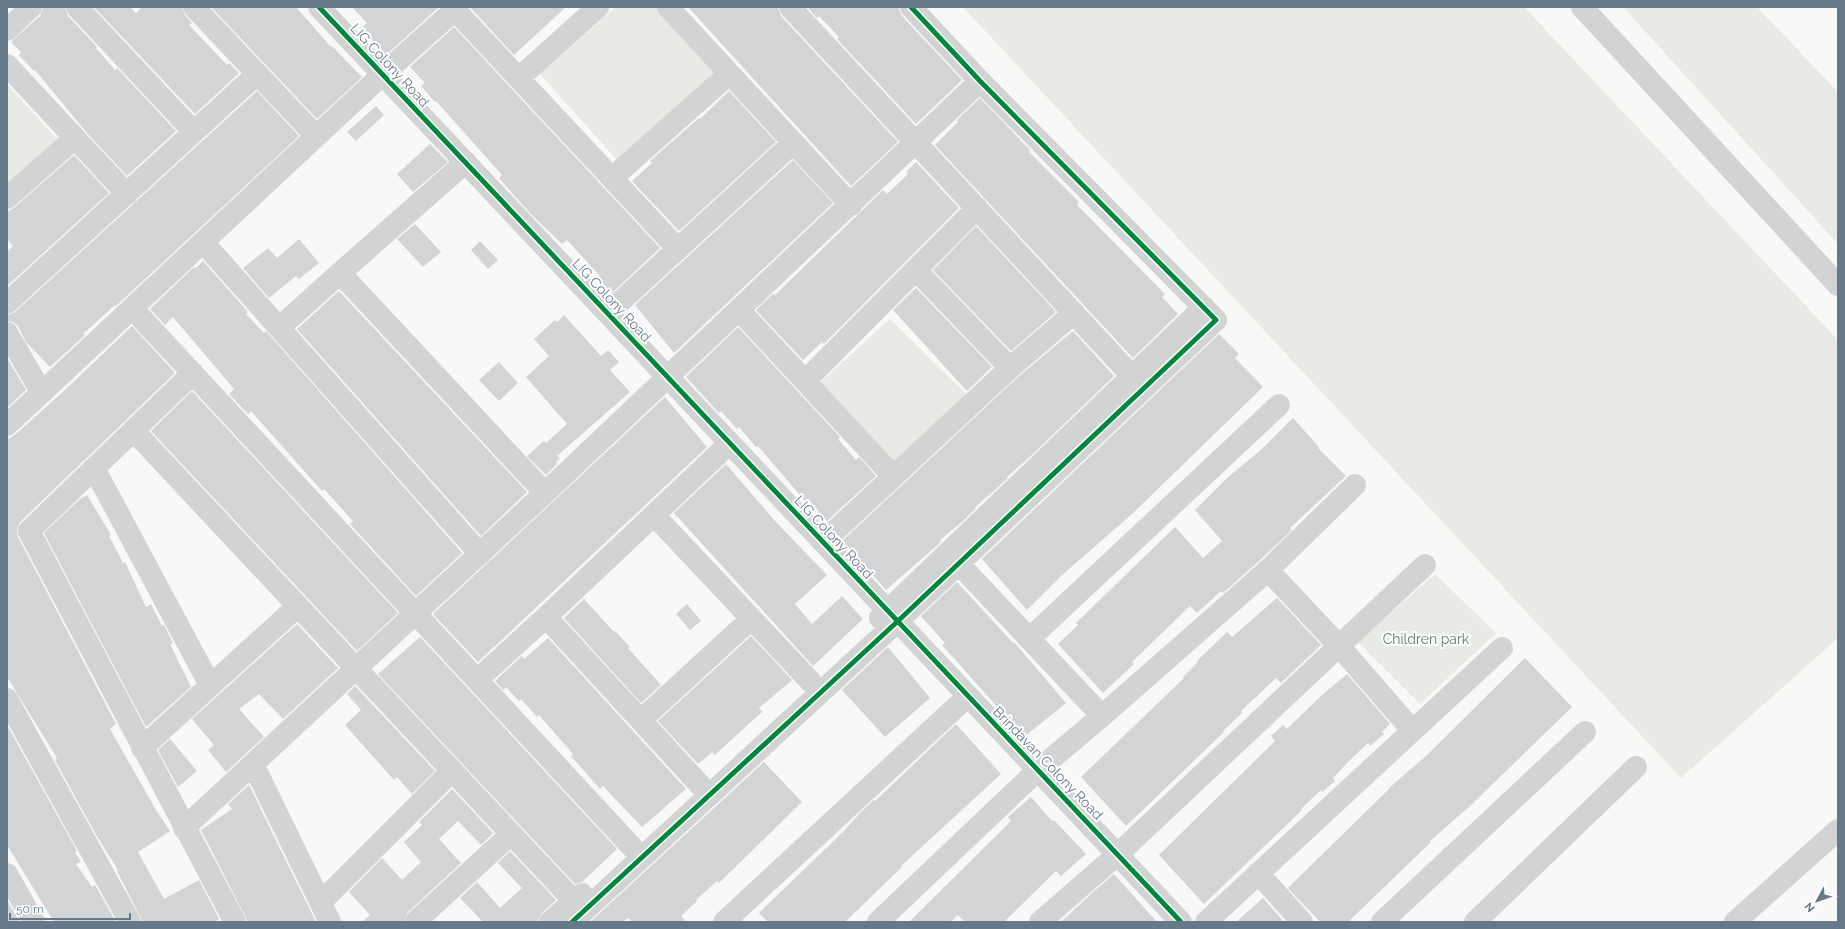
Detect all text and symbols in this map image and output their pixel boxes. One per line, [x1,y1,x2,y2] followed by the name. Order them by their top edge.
[347,20,433,110] street label: LIG Colony Road
[569,255,655,345] street label: LIG Colony Road
[791,492,877,582] street label: LIG Colony Road
[1383,631,1470,647] park label: Children park
[990,703,1106,823] street label: Brindavan Colony Road
[1797,881,1837,921] north arrow
[10,895,130,921] scale bar
[1802,900,1817,915] text: N
[16,902,44,916] text: 50 m

